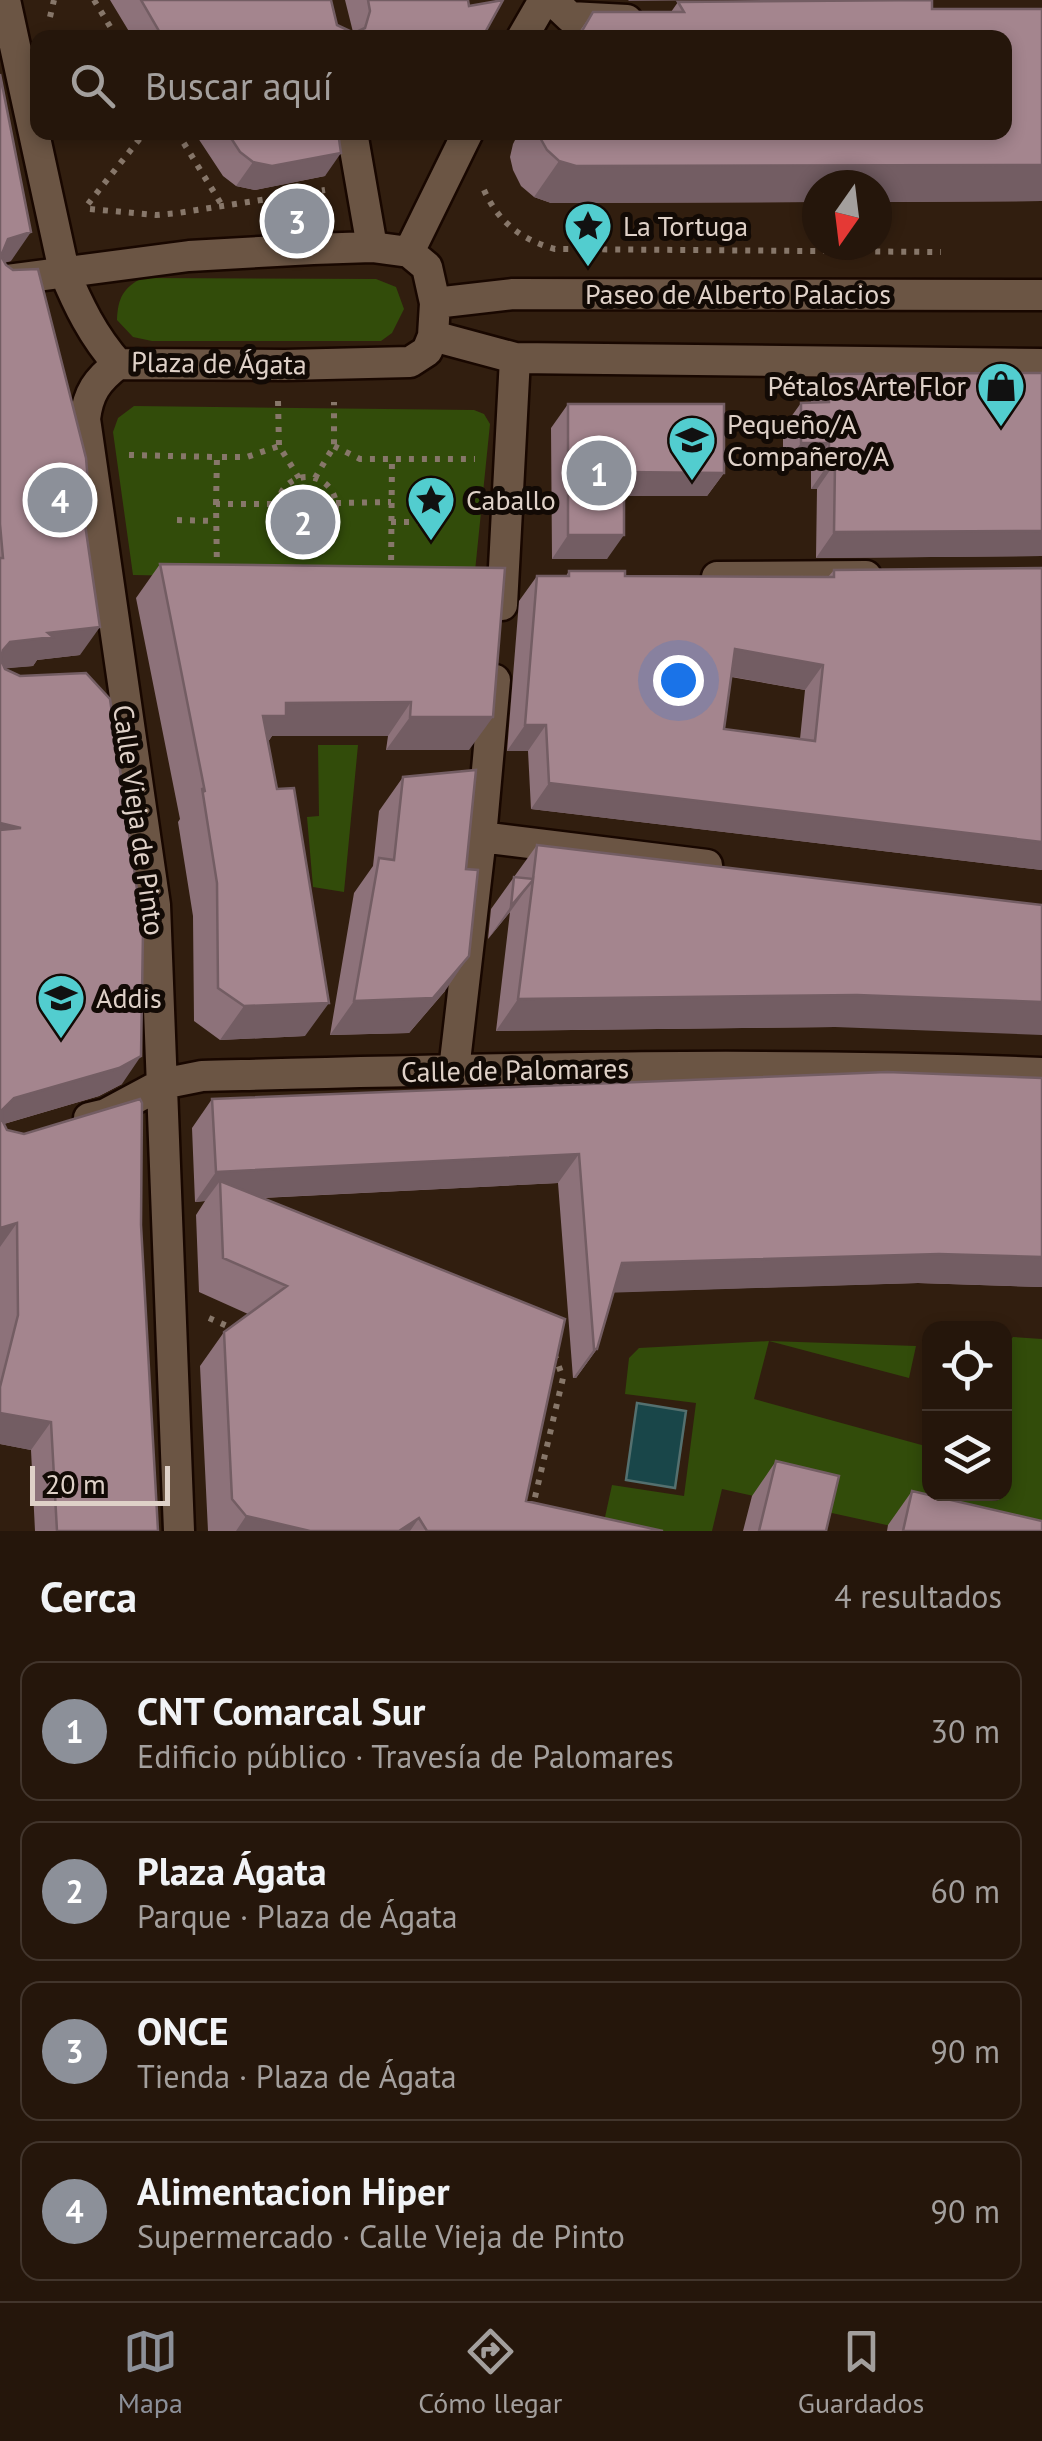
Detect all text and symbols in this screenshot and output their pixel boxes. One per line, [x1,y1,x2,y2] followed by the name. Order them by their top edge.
[30,30,1012,140] search box
[65,58,120,113] icon: search
[145,61,333,110] text: Buscar aquí
[802,170,892,260] north arrow
[264,184,330,258] pin: 3
[562,200,614,268] place icon: La Tortuga
[623,207,748,244] place label: La Tortuga
[585,275,891,312] street label: Paseo de Alberto Palacios
[131,342,307,383] street label: Plaza de Ágata
[975,360,1027,428] shop icon: Pétalos Arte Flor
[767,367,966,404] place label: Pétalos Arte Flor
[727,405,890,474] place label: Pequeño/A Compañero/A
[666,414,718,482] school or university icon: Pequeño/A Compañero/A
[566,436,632,510] pin: 1
[28,462,92,538] pin: 4
[405,474,457,542] place icon: Caballo
[466,481,556,518] place label: Caballo
[270,484,336,560] pin: 2
[653,655,704,706] your location
[105,702,174,938] street label: Calle Vieja de Pinto
[35,972,87,1040] school or university icon: Addis
[96,979,162,1016] place label: Addis
[401,1049,629,1090] street label: Calle de Palomares
[922,1321,1012,1501] map controls
[922,1321,1012,1411] button: locate
[922,1411,1012,1501] button: layers
[30,1461,170,1506] scale bar
[45,1465,106,1502] text: 20 m
[40,1569,137,1624] text: Cerca
[834,1575,1002,1617] text: 4 resultados
[137,1686,425,1735] text: CNT Comarcal Sur
[65,1710,84,1752] text: 1
[931,1710,1000,1752] text: 30 m
[137,1735,674,1777] text: Edificio público · Travesía de Palomares
[137,1846,327,1895] text: Plaza Ágata
[65,1870,84,1912] text: 2
[931,1870,1000,1912] text: 60 m
[137,1895,458,1937] text: Parque · Plaza de Ágata
[137,2006,229,2055] text: ONCE
[65,2030,84,2072] text: 3
[931,2030,1000,2072] text: 90 m
[137,2055,457,2097] text: Tienda · Plaza de Ágata
[137,2166,450,2215] text: Alimentacion Hiper
[65,2190,84,2232] text: 4
[931,2190,1000,2232] text: 90 m
[137,2215,625,2257] text: Supermercado · Calle Vieja de Pinto
[118,2324,183,2421] tab: Mapa
[418,2324,562,2421] tab: Cómo llegar
[798,2324,924,2421] tab: Guardados

